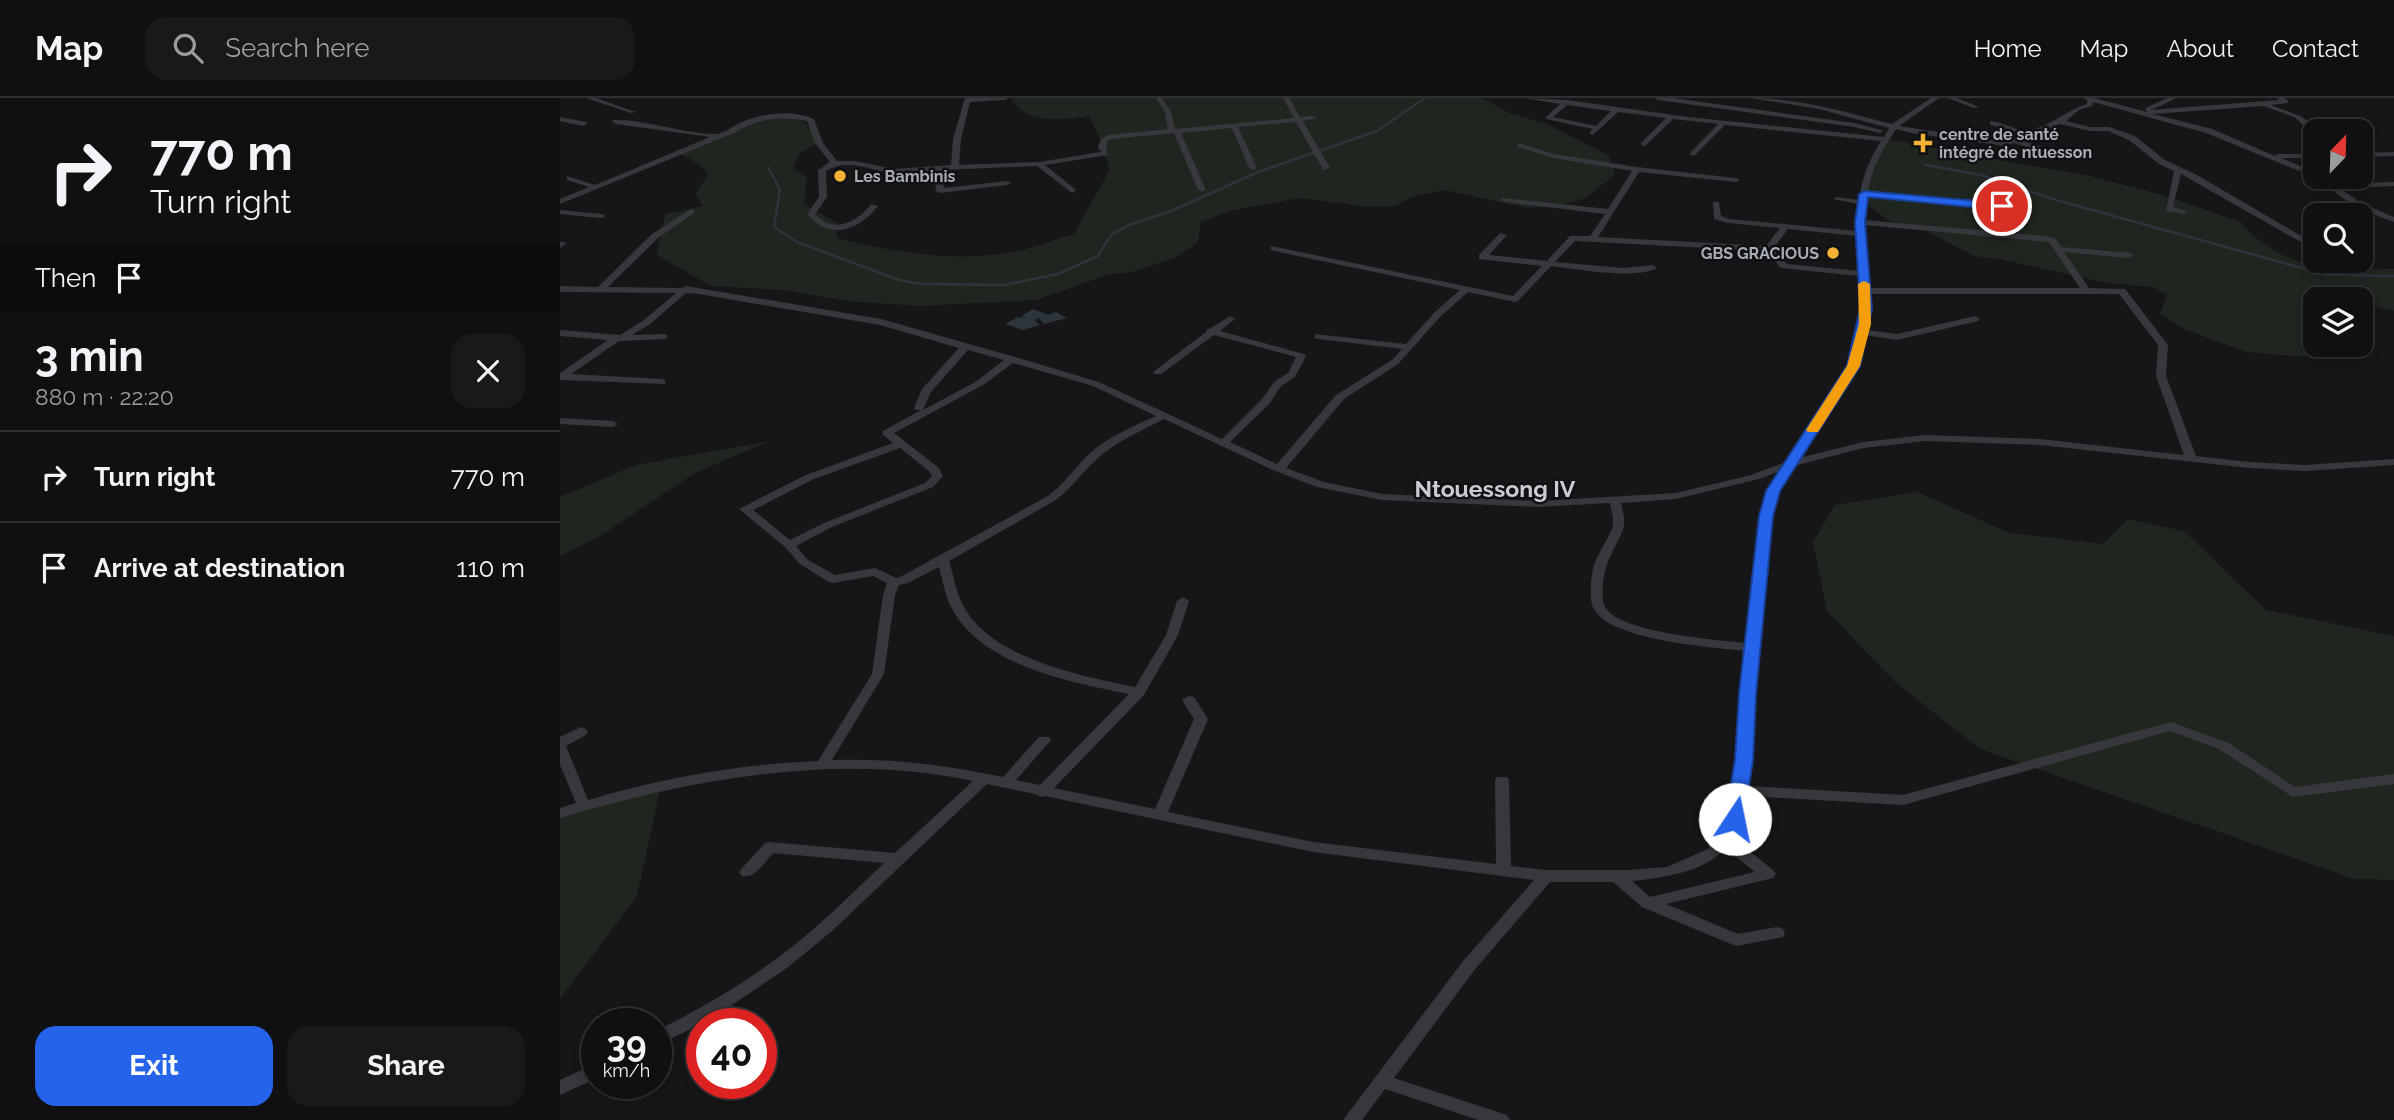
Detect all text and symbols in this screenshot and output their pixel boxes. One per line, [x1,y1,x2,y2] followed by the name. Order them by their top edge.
[145,17,635,80] search box
[35,29,103,68] text: Map
[169,29,207,67] icon: search
[225,33,370,63] text: Search here
[1974,34,2042,63] text: Home
[2080,34,2128,63] text: Map
[2166,34,2234,63] text: About
[2272,34,2359,63] text: Contact
[2303,119,2373,189] north arrow
[2303,119,2373,357] map controls
[150,124,293,181] text: 770 m
[1939,125,2092,162] place label: centre de santé intégré de ntuesson
[35,126,126,217] icon: right
[1913,133,1933,153] marker: centre de santé intégré de ntuesson
[854,167,956,186] place label: Les Bambinis
[832,168,848,184] marker: Les Bambinis
[1972,176,2032,236] pin
[150,183,291,220] text: Turn right
[1983,187,2021,225] icon: arrive
[2303,203,2373,273] button: search
[1701,244,1819,263] place label: GBS GRACIOUS
[1825,245,1841,261] marker: GBS GRACIOUS
[110,259,148,297] icon: arrive
[35,263,96,293] text: Then
[2303,287,2373,357] button: layers
[35,332,144,381] text: 3 min
[451,334,525,408] button: close
[35,383,174,410] text: 880 m · 22:20
[35,458,73,496] icon: right
[94,462,215,492] text: Turn right
[451,462,525,492] text: 770 m
[1415,475,1576,502] district label: Ntouessong IV
[35,549,73,587] icon: arrive
[94,553,345,583] text: Arrive at destination
[456,553,525,583] text: 110 m
[1698,782,1772,856] position arrow
[686,1008,777,1099] speed limit sign: 40
[606,1024,647,1065] text: 39
[35,1026,273,1106] button: Exit
[287,1026,525,1106] button: Share
[603,1060,650,1081] text: km/h

